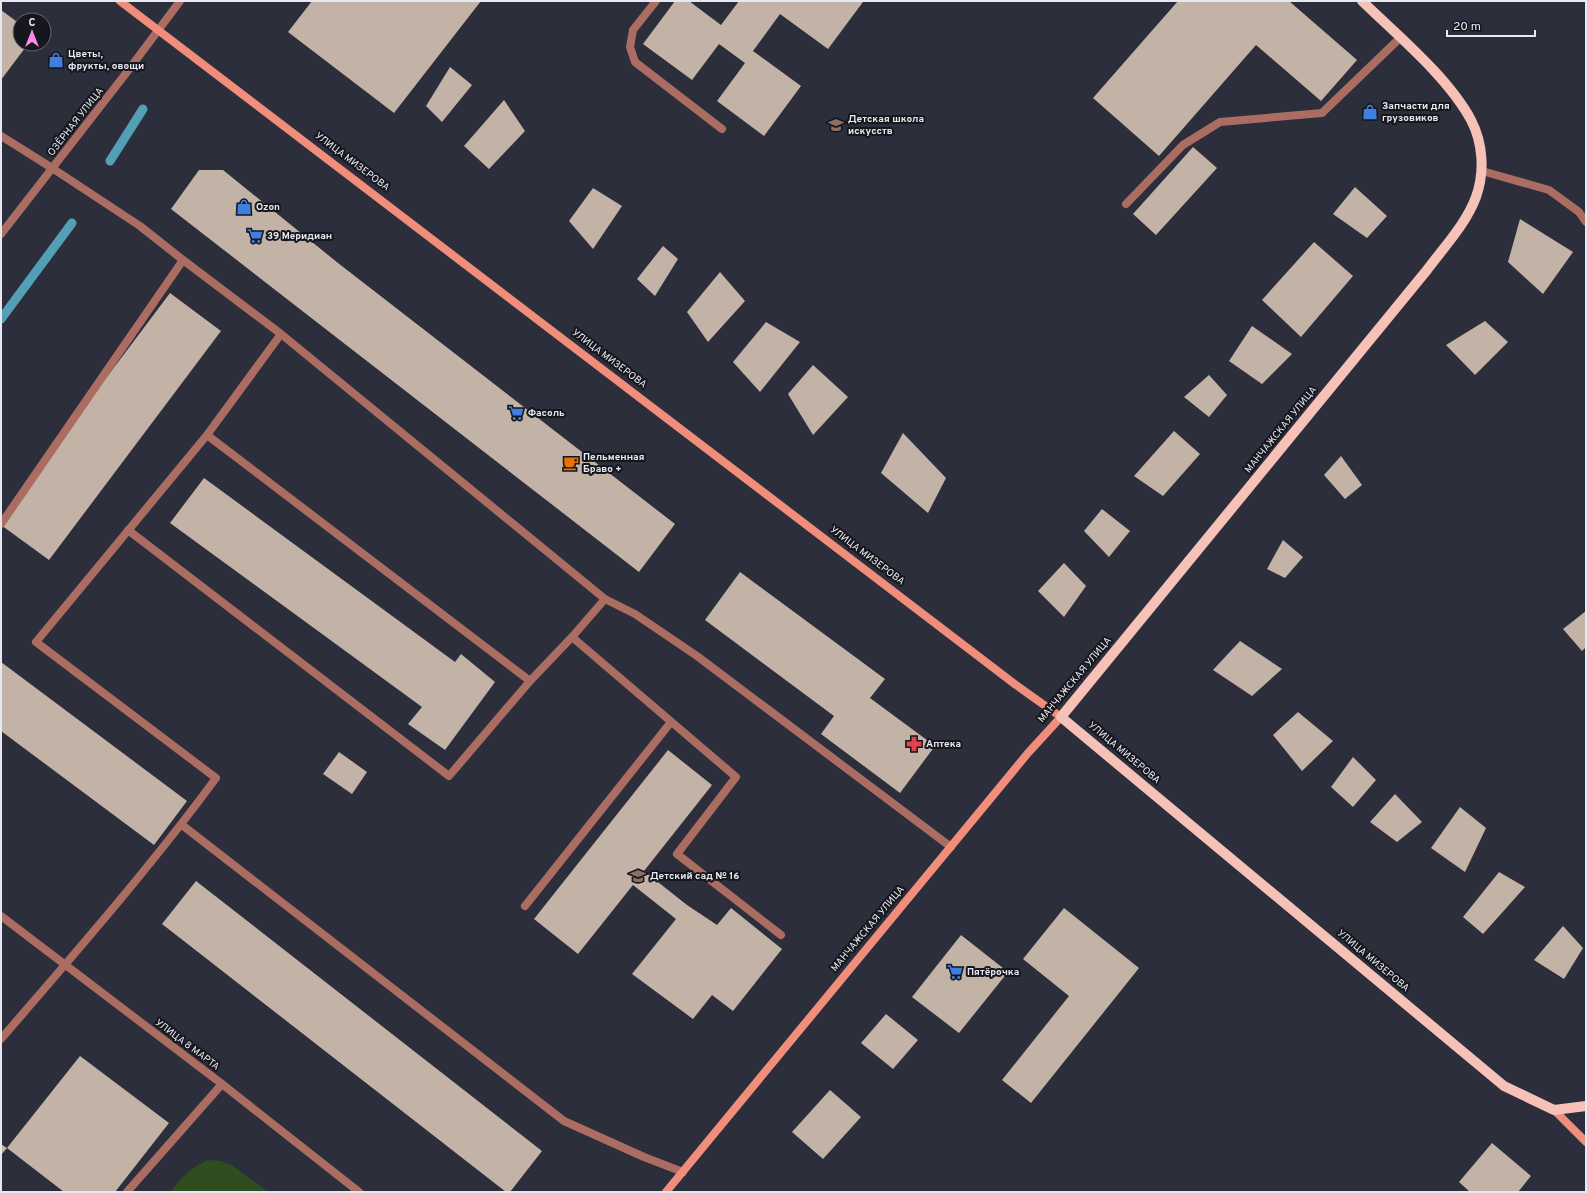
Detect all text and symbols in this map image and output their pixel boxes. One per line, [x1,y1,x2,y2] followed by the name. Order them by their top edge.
[12,12,52,52] north arrow
[1447,12,1535,38] scale bar
[28,16,36,30] text: С
[1453,19,1481,35] text: 20 m
[68,48,144,73] place label: Цветы, фрукты, овощи
[47,51,65,69] shop icon: Цветы, фрукты, овощи
[45,85,107,159] street label: ОЗЁРНАЯ УЛИЦА
[1382,100,1450,125] place label: Запчасти для грузовиков
[1361,103,1379,121] shop icon: Запчасти для грузовиков
[848,113,924,138] place label: Детская школа искусств
[827,116,845,134] school or university icon: Детская школа искусств
[312,130,392,194] street label: УЛИЦА МИЗЕРОВА
[235,198,253,216] shop icon: Ozon
[256,201,280,214] place label: Ozon
[246,227,264,245] supermarket icon: 39 Меридиан
[267,230,332,243] place label: 39 Меридиан
[569,327,649,391] street label: УЛИЦА МИЗЕРОВА
[1242,384,1320,476] street label: МАНЧАЖСКАЯ УЛИЦА
[507,404,525,422] supermarket icon: Фасоль
[528,407,565,420] place label: Фасоль
[583,451,645,476] place label: Пельменная Браво +
[562,454,580,472] cafe icon: Пельменная Браво +
[827,524,907,588] street label: УЛИЦА МИЗЕРОВА
[1035,634,1115,726] street label: МАНЧАЖСКАЯ УЛИЦА
[1085,719,1163,787] street label: УЛИЦА МИЗЕРОВА
[905,735,923,753] pharmacy icon: Аптека
[926,738,961,751] place label: Аптека
[629,867,647,885] school or university icon: Детский сад № 16
[650,870,739,883] place label: Детский сад № 16
[828,883,908,975] street label: МАНЧАЖСКАЯ УЛИЦА
[1334,927,1412,995] street label: УЛИЦА МИЗЕРОВА
[946,963,964,981] supermarket icon: Пятёрочка
[967,966,1019,979] place label: Пятёрочка
[152,1017,222,1074] street label: УЛИЦА 8 МАРТА

